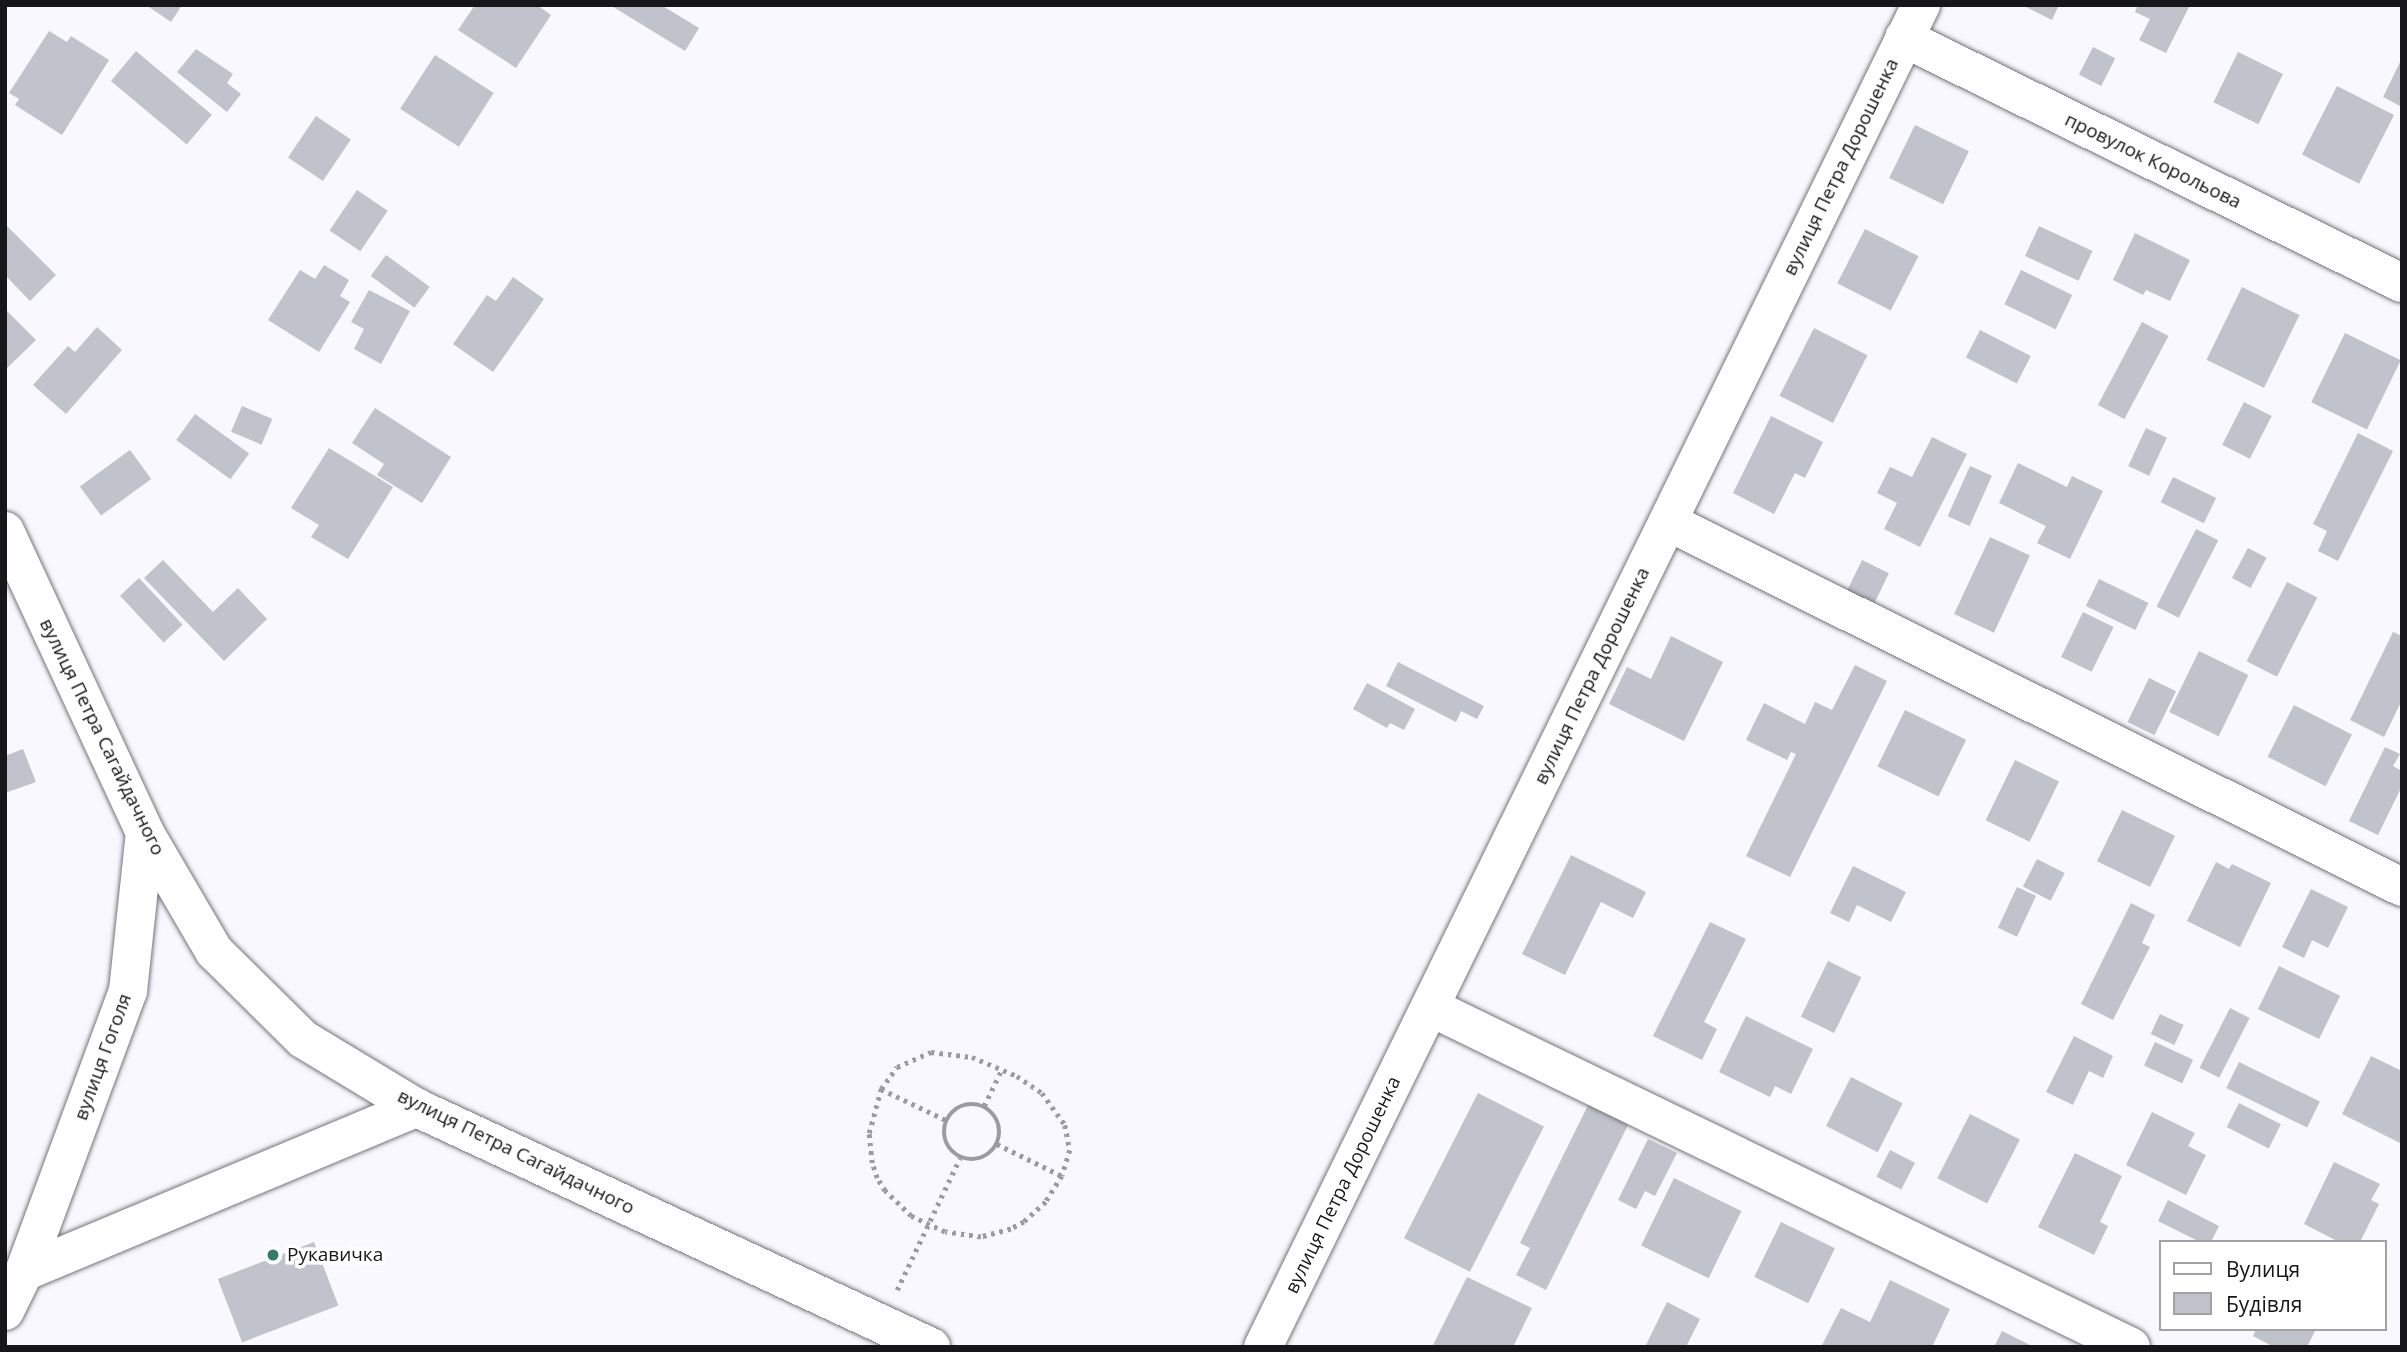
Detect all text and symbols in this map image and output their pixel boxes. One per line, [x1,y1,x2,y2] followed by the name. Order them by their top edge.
[1778,55,1904,279] street label: вулиця Петра Дорошенка
[2061,108,2245,214] street label: провулок Корольова
[1529,564,1655,788] street label: вулиця Петра Дорошенка
[35,615,169,859] street label: вулиця Петра Сагайдачного
[70,991,136,1123] street label: вулиця Гоголя
[1280,1073,1406,1297] street label: вулиця Петра Дорошенка
[394,1085,638,1219] street label: вулиця Петра Сагайдачного
[2158,1240,2386,1331] legend
[287,1244,383,1266] place label: Рукавичка
[265,1247,281,1263] marker: Рукавичка
[2226,1255,2300,1283] text: Вулиця
[2226,1290,2302,1318] text: Будівля

